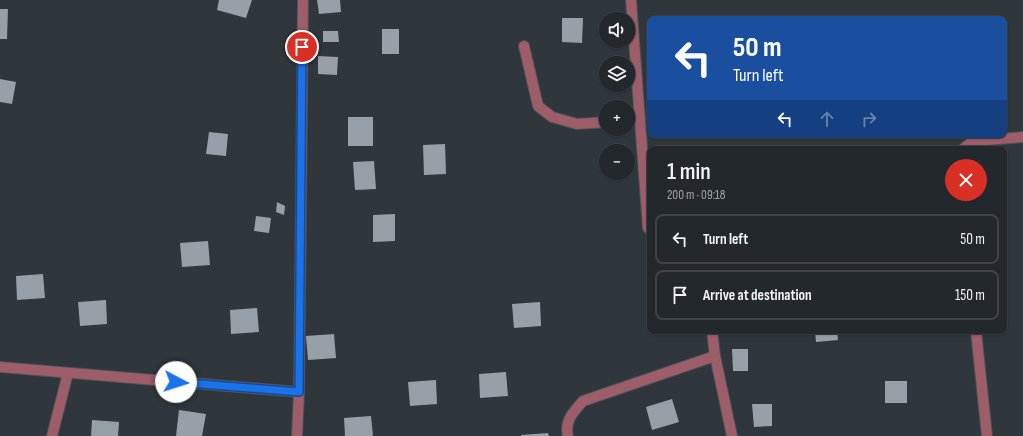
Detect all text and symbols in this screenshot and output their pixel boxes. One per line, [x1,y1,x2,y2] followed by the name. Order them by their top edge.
[599,12,635,180] map controls
[599,12,635,48] button: sound
[285,30,319,64] pin
[733,31,782,64] text: 50 m
[667,32,719,84] icon: left
[291,36,313,58] icon: arrive
[599,56,635,92] button: layers
[733,65,784,86] text: Turn left
[599,100,635,136] button: +
[774,108,796,130] icon: left
[816,108,838,130] icon: ahead
[858,108,880,130] icon: right
[599,144,635,180] button: −
[667,157,711,186] text: 1 min
[945,159,987,201] button: close
[667,187,725,203] text: 200 m · 09:18
[669,228,691,250] icon: left
[703,230,748,249] text: Turn left
[960,230,985,249] text: 50 m
[669,284,691,306] icon: arrive
[703,286,812,305] text: Arrive at destination
[955,286,985,305] text: 150 m
[155,361,197,403] position arrow

